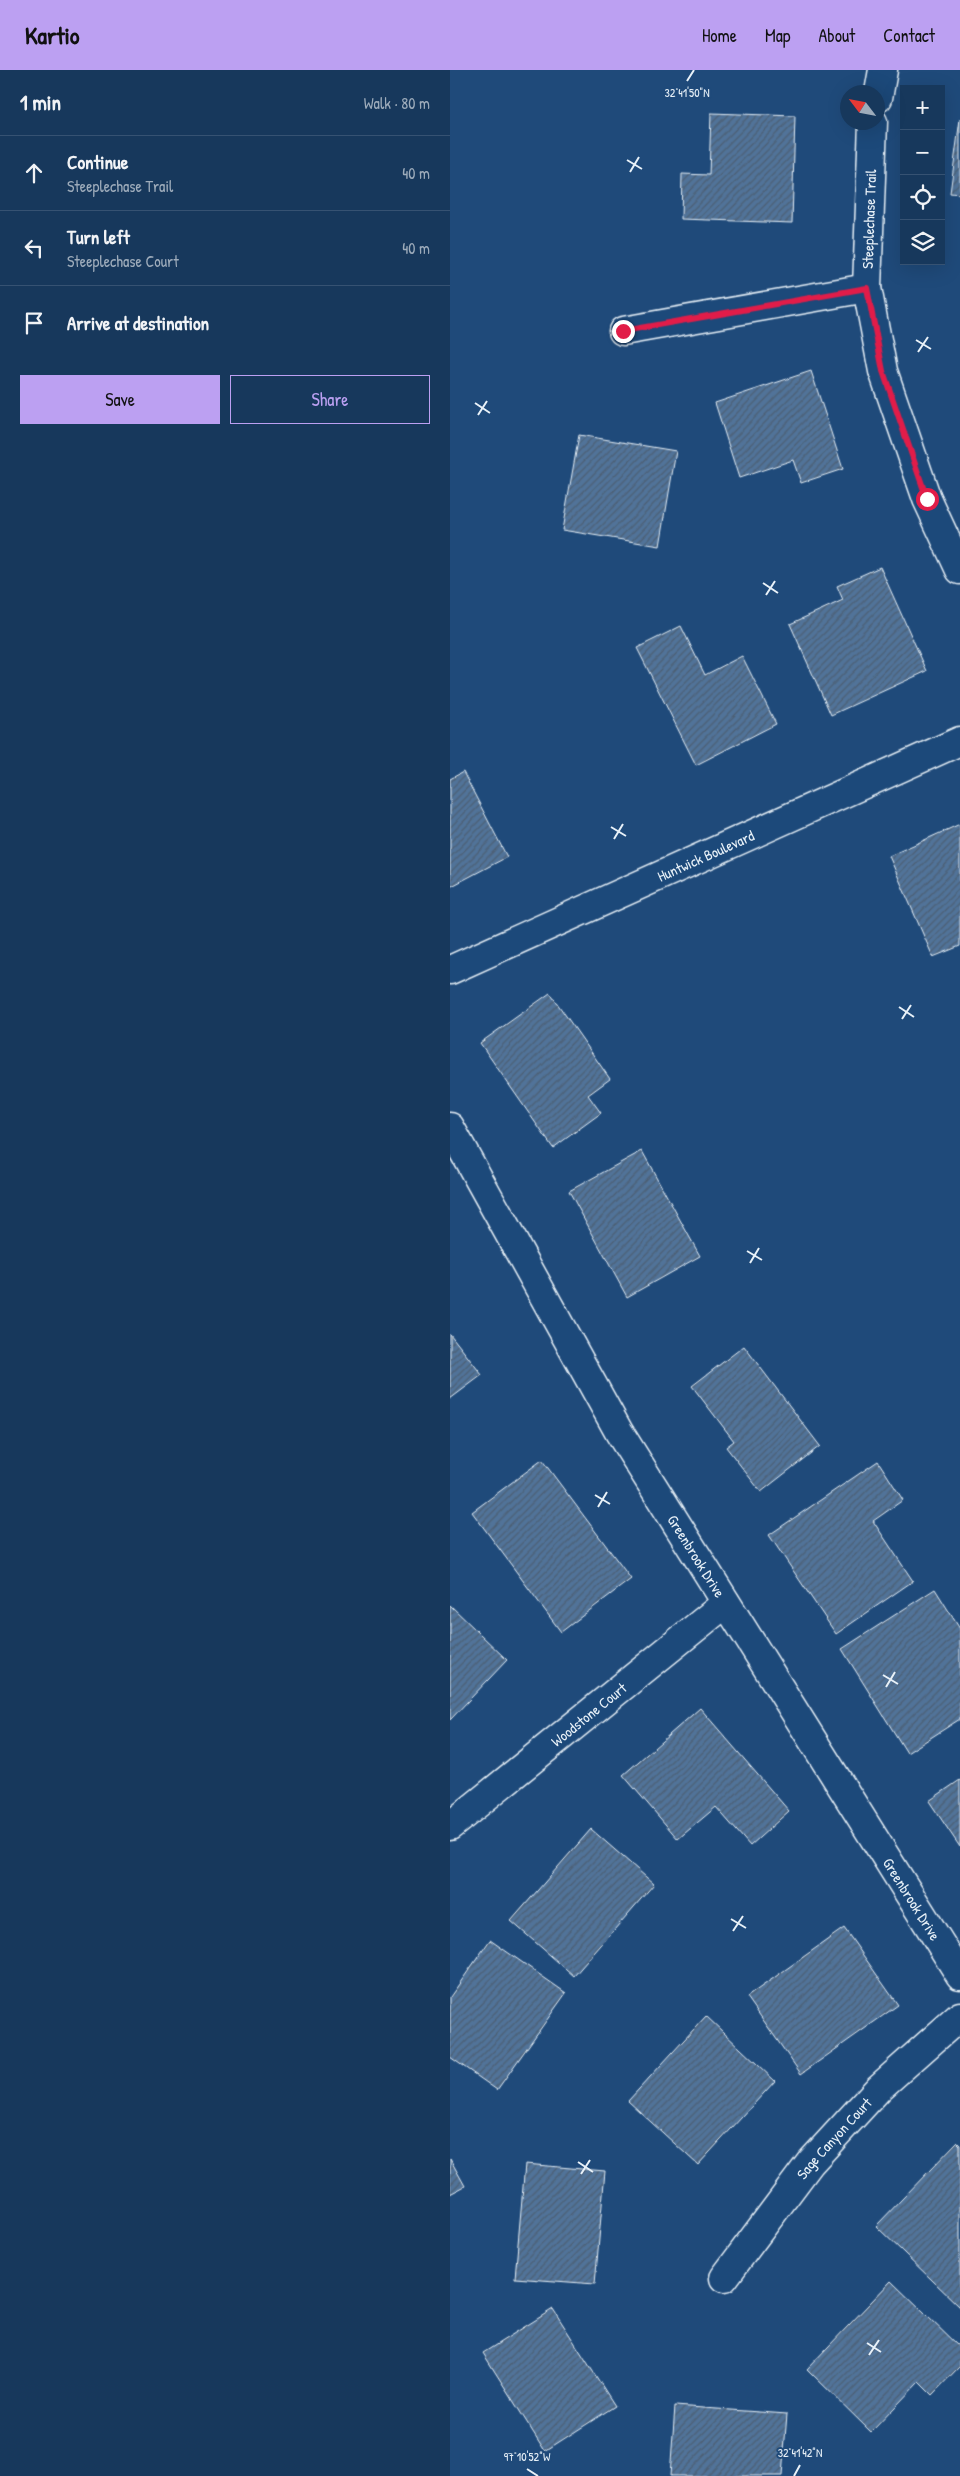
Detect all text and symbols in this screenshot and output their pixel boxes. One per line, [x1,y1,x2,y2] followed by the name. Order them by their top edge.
[25,19,80,51] text: Kartio
[702,23,737,48] text: Home
[765,23,790,48] text: Map
[818,23,855,48] text: About
[883,23,935,48] text: Contact
[664,84,710,101] text: 32°41'50"N
[840,85,885,130] north arrow
[900,85,945,265] map controls
[900,85,945,130] button: +
[20,88,61,117] text: 1 min
[364,92,430,114] text: Walk · 80 m
[900,130,945,175] button: −
[67,149,128,175] text: Continue
[20,159,48,187] icon: ahead
[402,162,430,184] text: 40 m
[857,169,881,269] street label: Steeplechase Trail
[67,175,173,197] text: Steeplechase Trail
[900,175,945,220] button: locate
[900,220,945,265] button: layers
[67,224,130,250] text: Turn left
[20,234,48,262] icon: left
[402,237,430,259] text: 40 m
[67,250,179,272] text: Steeplechase Court
[20,309,48,337] icon: arrive
[67,310,209,336] text: Arrive at destination
[612,320,635,343] route end
[20,375,220,424] button: Save
[230,375,430,424] button: Share
[916,488,939,511] route start
[654,824,757,886] street label: Huntwick Boulevard
[663,1511,731,1601] street label: Greenbrook Drive
[546,1677,631,1751] street label: Woodstone Court
[878,1854,946,1944] street label: Greenbrook Drive
[791,2092,877,2183] street label: Sage Canyon Court
[778,2444,822,2461] text: 32°41'42"N
[504,2448,551,2465] text: 97°10'52"W

